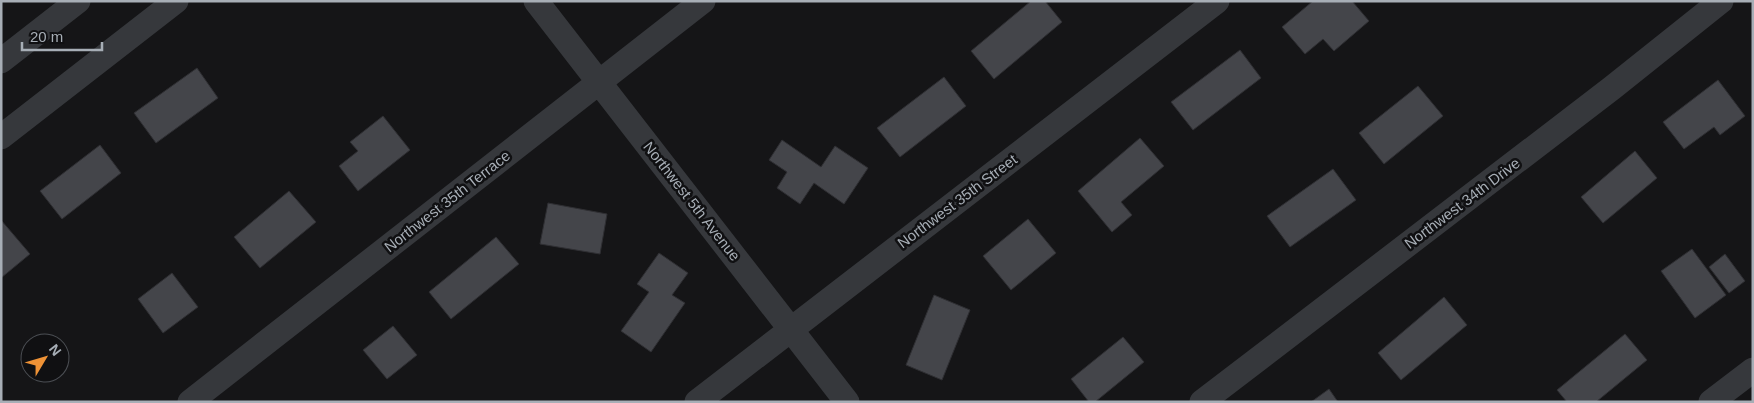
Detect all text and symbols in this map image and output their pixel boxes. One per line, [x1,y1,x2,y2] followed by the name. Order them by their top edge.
[22,20,102,52] scale bar
[30,28,63,45] text: 20 m
[640,138,744,264] street label: Northwest 5th Avenue
[381,147,513,255] street label: Northwest 35th Terrace
[894,150,1021,251] street label: Northwest 35th Street
[1401,154,1523,252] street label: Northwest 34th Drive
[20,333,70,383] north arrow
[46,341,65,359] text: N

